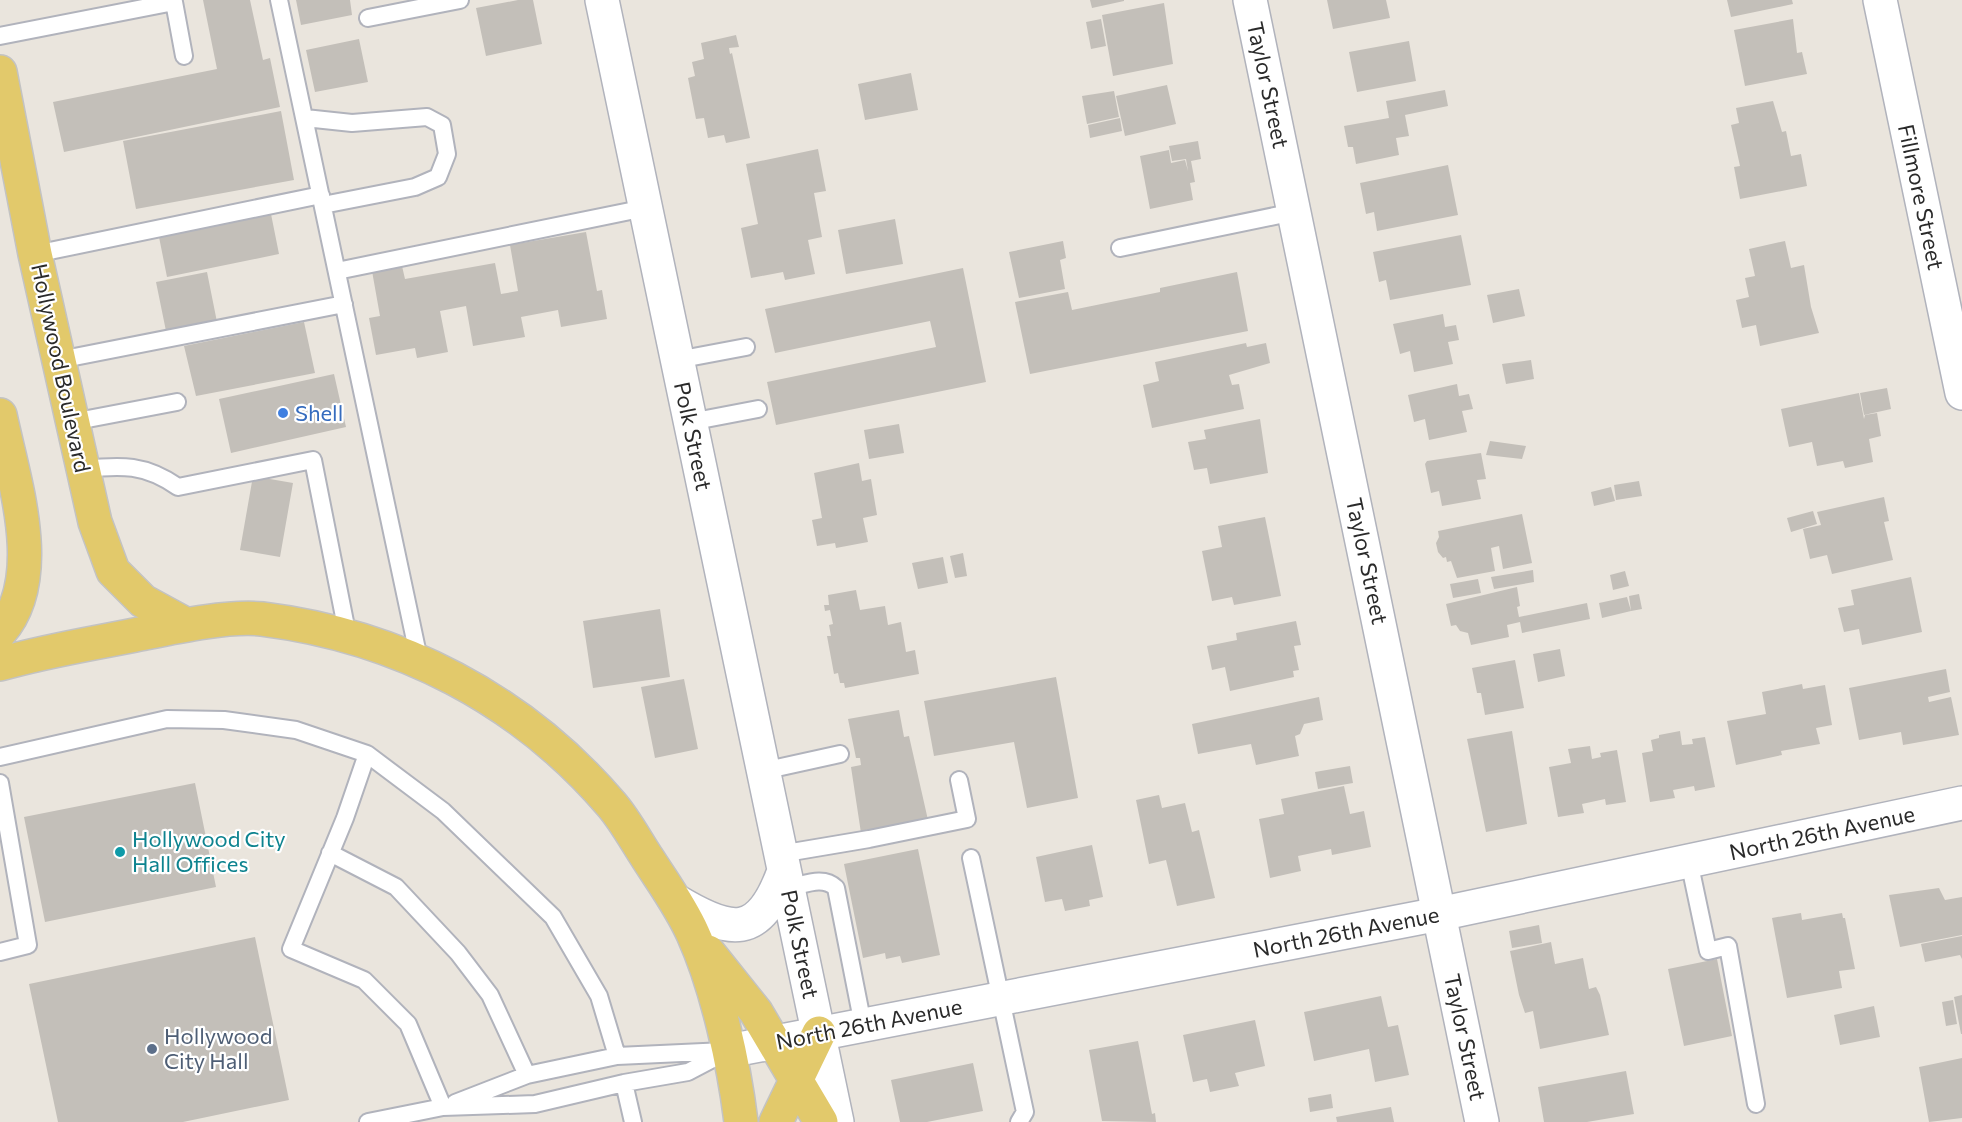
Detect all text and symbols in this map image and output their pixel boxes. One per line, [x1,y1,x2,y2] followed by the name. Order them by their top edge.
[1242,19,1295,151] street label: Taylor Street
[1893,122,1950,272] street label: Fillmore Street
[26,261,97,475] street label: Hollywood Boulevard
[669,379,718,493] street label: Polk Street
[295,399,343,426] place label: Shell
[276,406,290,420] marker: Shell
[1341,495,1394,627] street label: Taylor Street
[1727,800,1917,865] street label: North 26th Avenue
[132,825,286,877] place label: Hollywood City Hall Offices
[113,845,127,859] marker: Hollywood City Hall Offices
[776,887,825,1001] street label: Polk Street
[1251,900,1441,963] street label: North 26th Avenue
[1439,971,1492,1103] street label: Taylor Street
[774,992,964,1055] street label: North 26th Avenue
[164,1022,272,1074] place label: Hollywood City Hall
[145,1042,159,1056] marker: Hollywood City Hall

